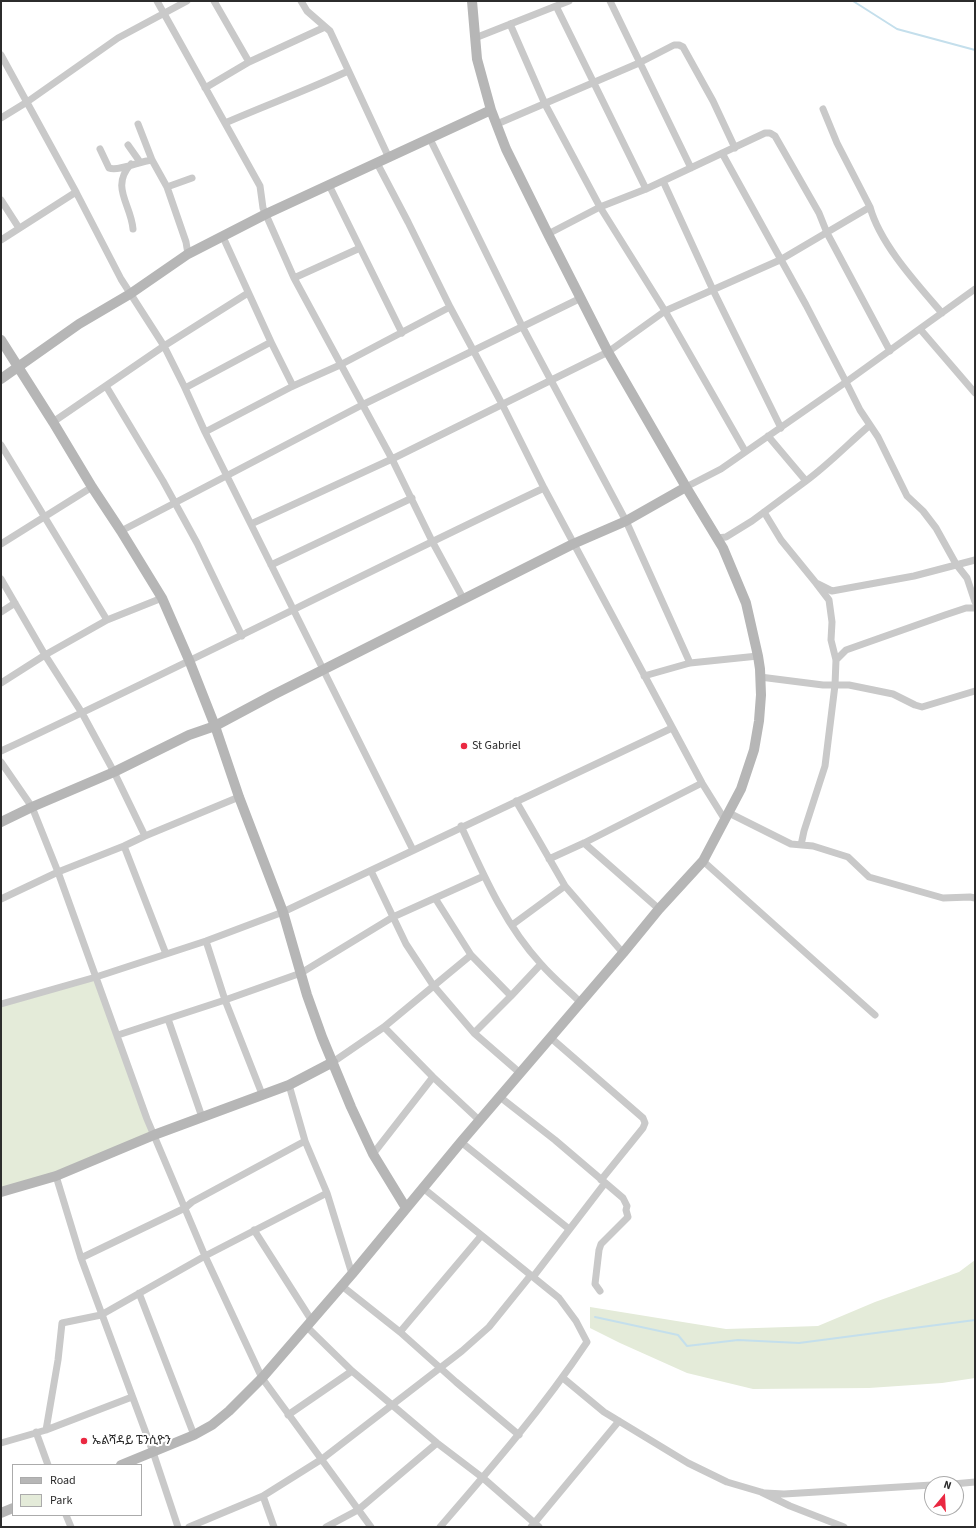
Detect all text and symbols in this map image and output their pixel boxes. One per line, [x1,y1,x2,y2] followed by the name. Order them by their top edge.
[472,739,521,753] place label: St Gabriel
[459,741,469,751] marker: St Gabriel
[92,1434,171,1448] place label: ኤልሻዳይ ፔንሲዮን
[79,1436,89,1446] marker: ኤልሻዳይ ፔንሲዮን
[12,1464,142,1516] legend
[50,1472,76,1489] text: Road
[924,1476,964,1516] north arrow
[942,1477,953,1493] text: N
[50,1492,72,1509] text: Park

